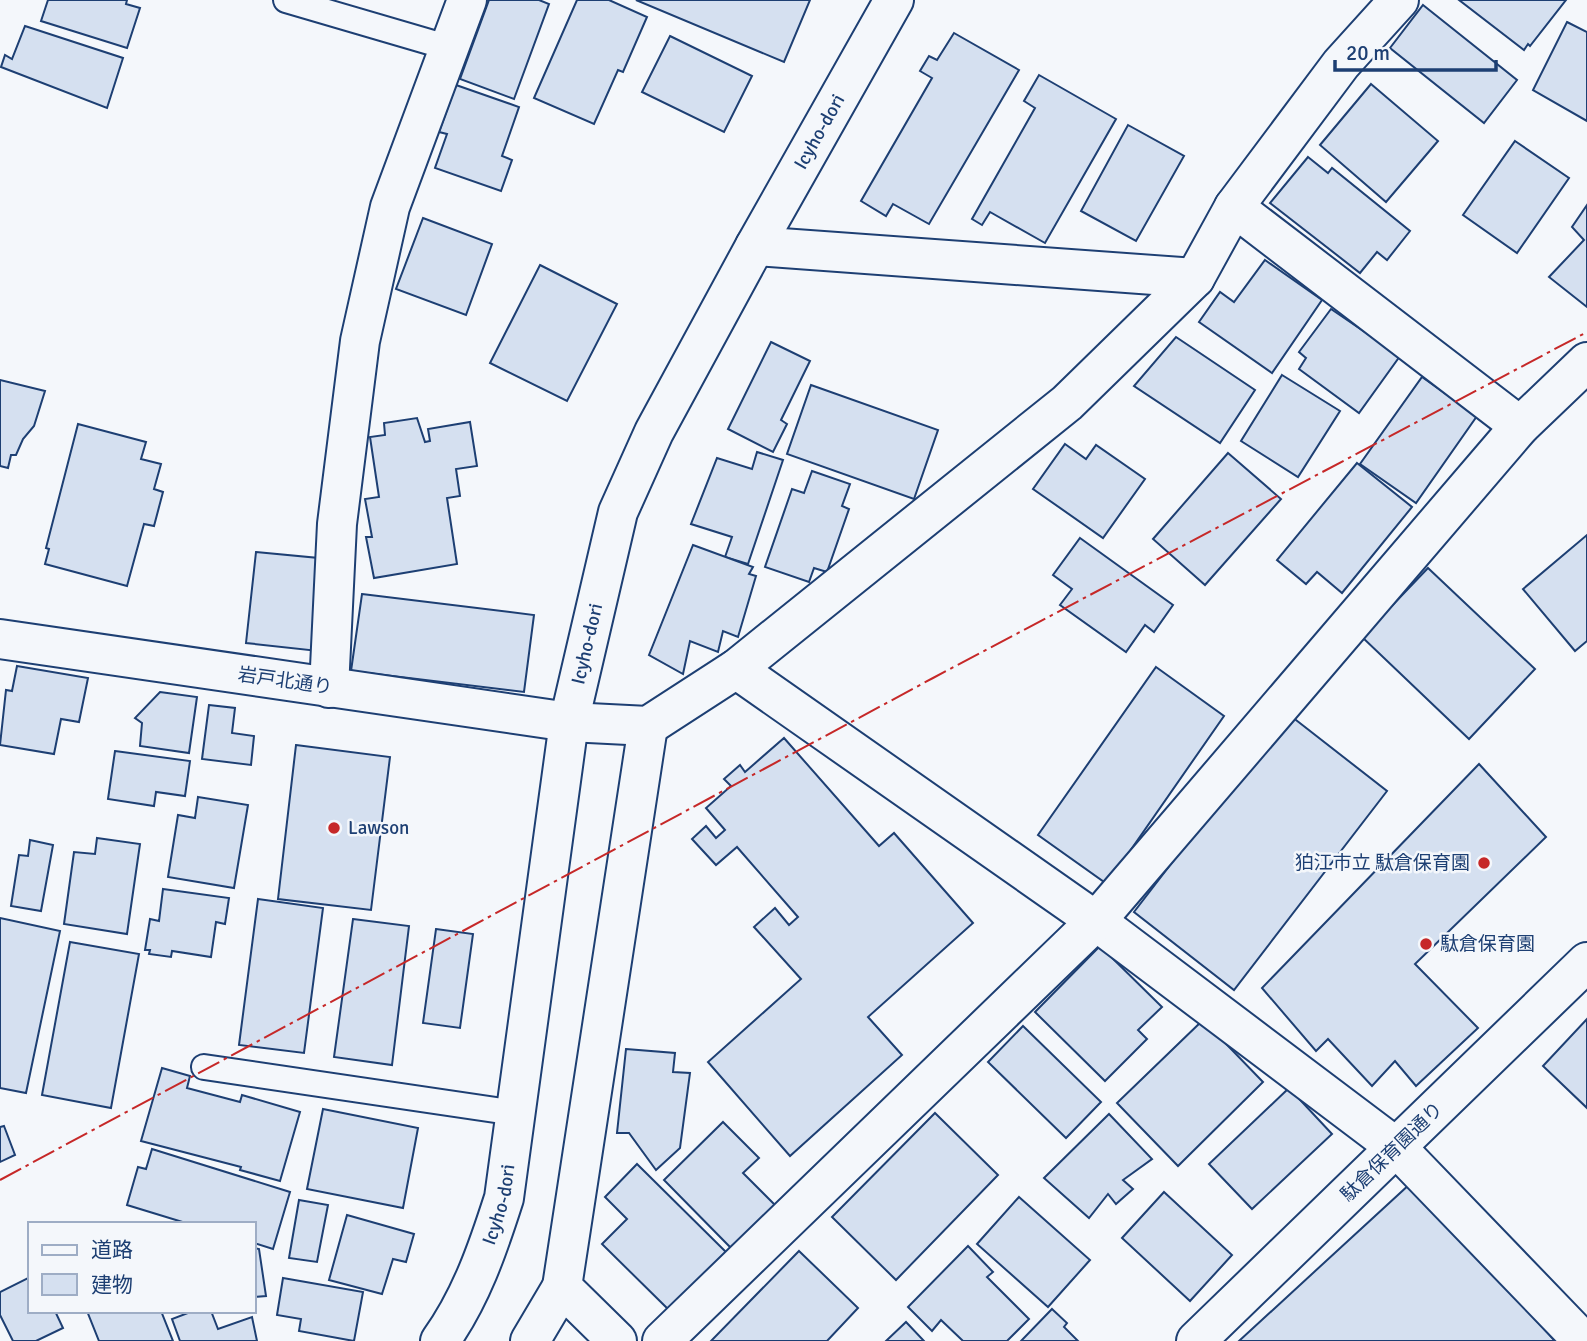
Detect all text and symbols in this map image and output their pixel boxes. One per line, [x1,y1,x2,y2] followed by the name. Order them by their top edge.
[1335,28,1496,72] scale bar
[1346,40,1390,66] text: 20 m
[789,90,850,174] street label: Icyho-dori
[566,601,608,687] street label: Icyho-dori
[236,663,334,699] street label: 岩戸北通り
[348,816,409,840] place label: Lawson
[326,820,342,836] marker: Lawson
[1295,851,1470,875] place label: 狛江市立 駄倉保育園
[1476,855,1492,871] marker: 狛江市立 駄倉保育園
[1440,932,1535,956] place label: 駄倉保育園
[1418,936,1434,952] marker: 駄倉保育園
[1336,1097,1448,1207] street label: 駄倉保育園通り
[477,1163,520,1248] street label: Icyho-dori
[28,1222,256,1313] legend
[91,1237,133,1263] text: 道路
[91,1272,133,1298] text: 建物

